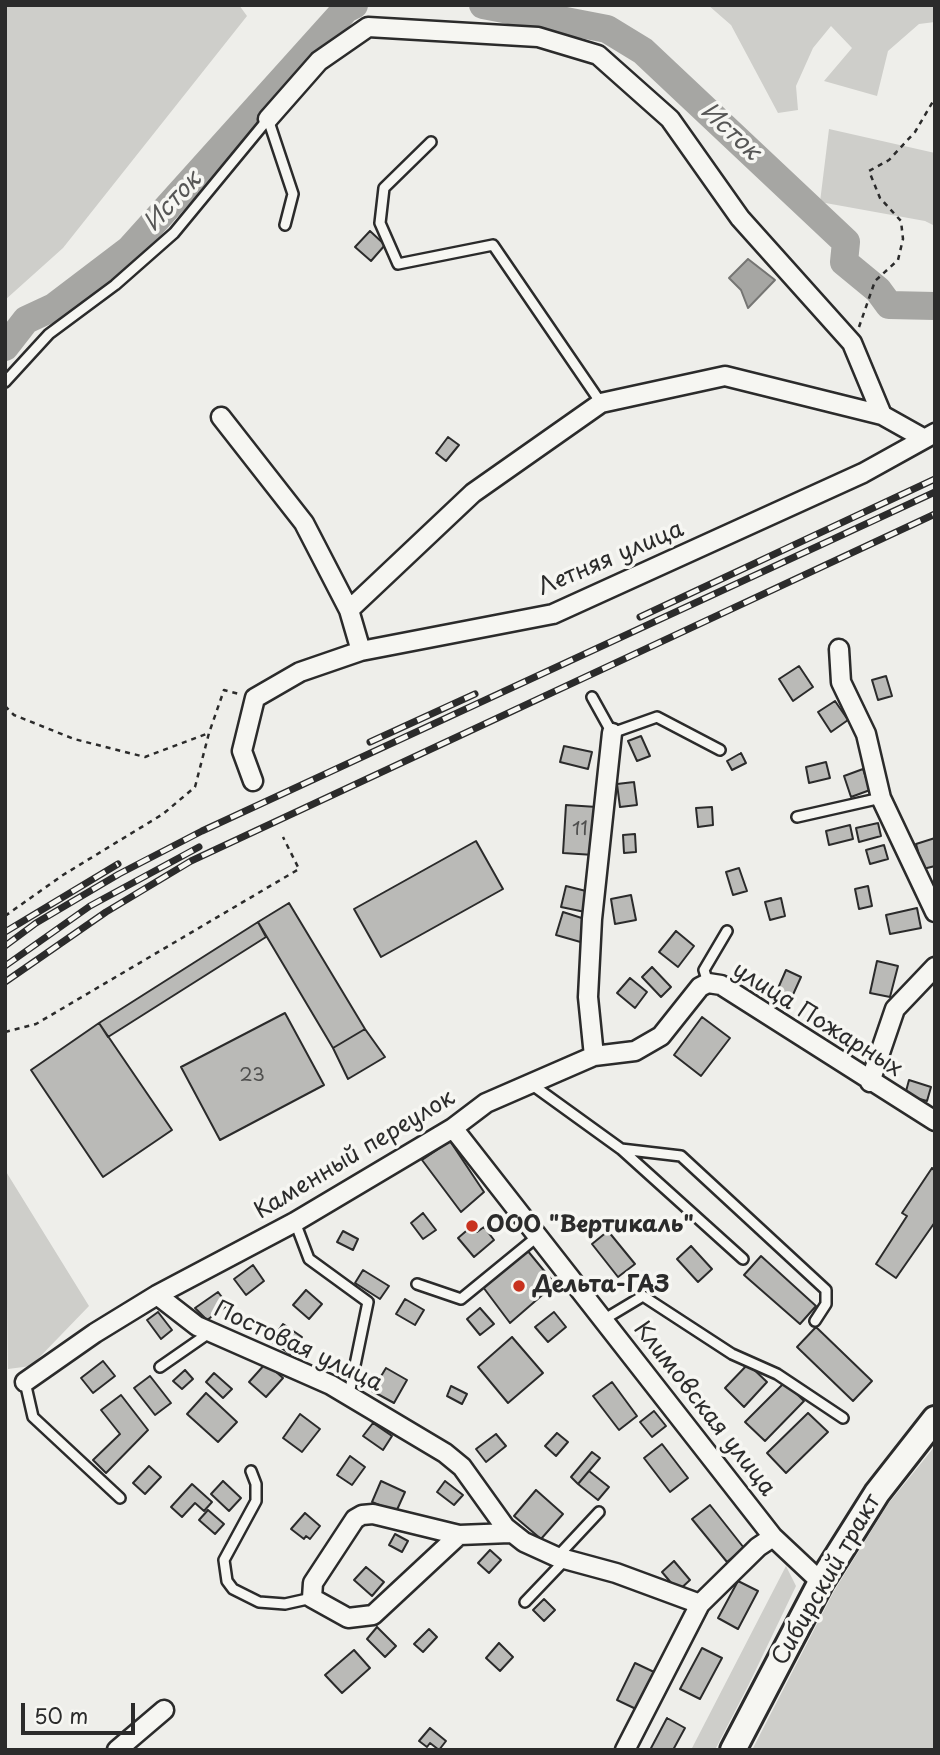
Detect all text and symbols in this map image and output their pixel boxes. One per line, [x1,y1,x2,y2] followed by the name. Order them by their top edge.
[694,97,766,167] water label: Исток
[138,166,208,238] water label: Исток
[534,516,688,602] street label: Летняя улица
[572,819,588,841] house number: 11
[727,957,907,1083] street label: улица Пожарных
[239,1065,265,1087] house number: 23
[250,1084,460,1226] street label: Каменный переулок
[486,1212,694,1240] place label: ООО "Вертикаль"
[464,1218,480,1234] marker: ООО "Вертикаль"
[533,1272,670,1300] place label: Дельта-ГАЗ
[511,1278,527,1294] marker: Дельта-ГАЗ
[209,1296,387,1398] street label: Постовая улица
[627,1316,781,1502] street label: Климовская улица
[767,1490,887,1670] street label: Сибирский тракт
[24,1688,138,1732] scale bar
[34,1699,88,1731] text: 50 m

